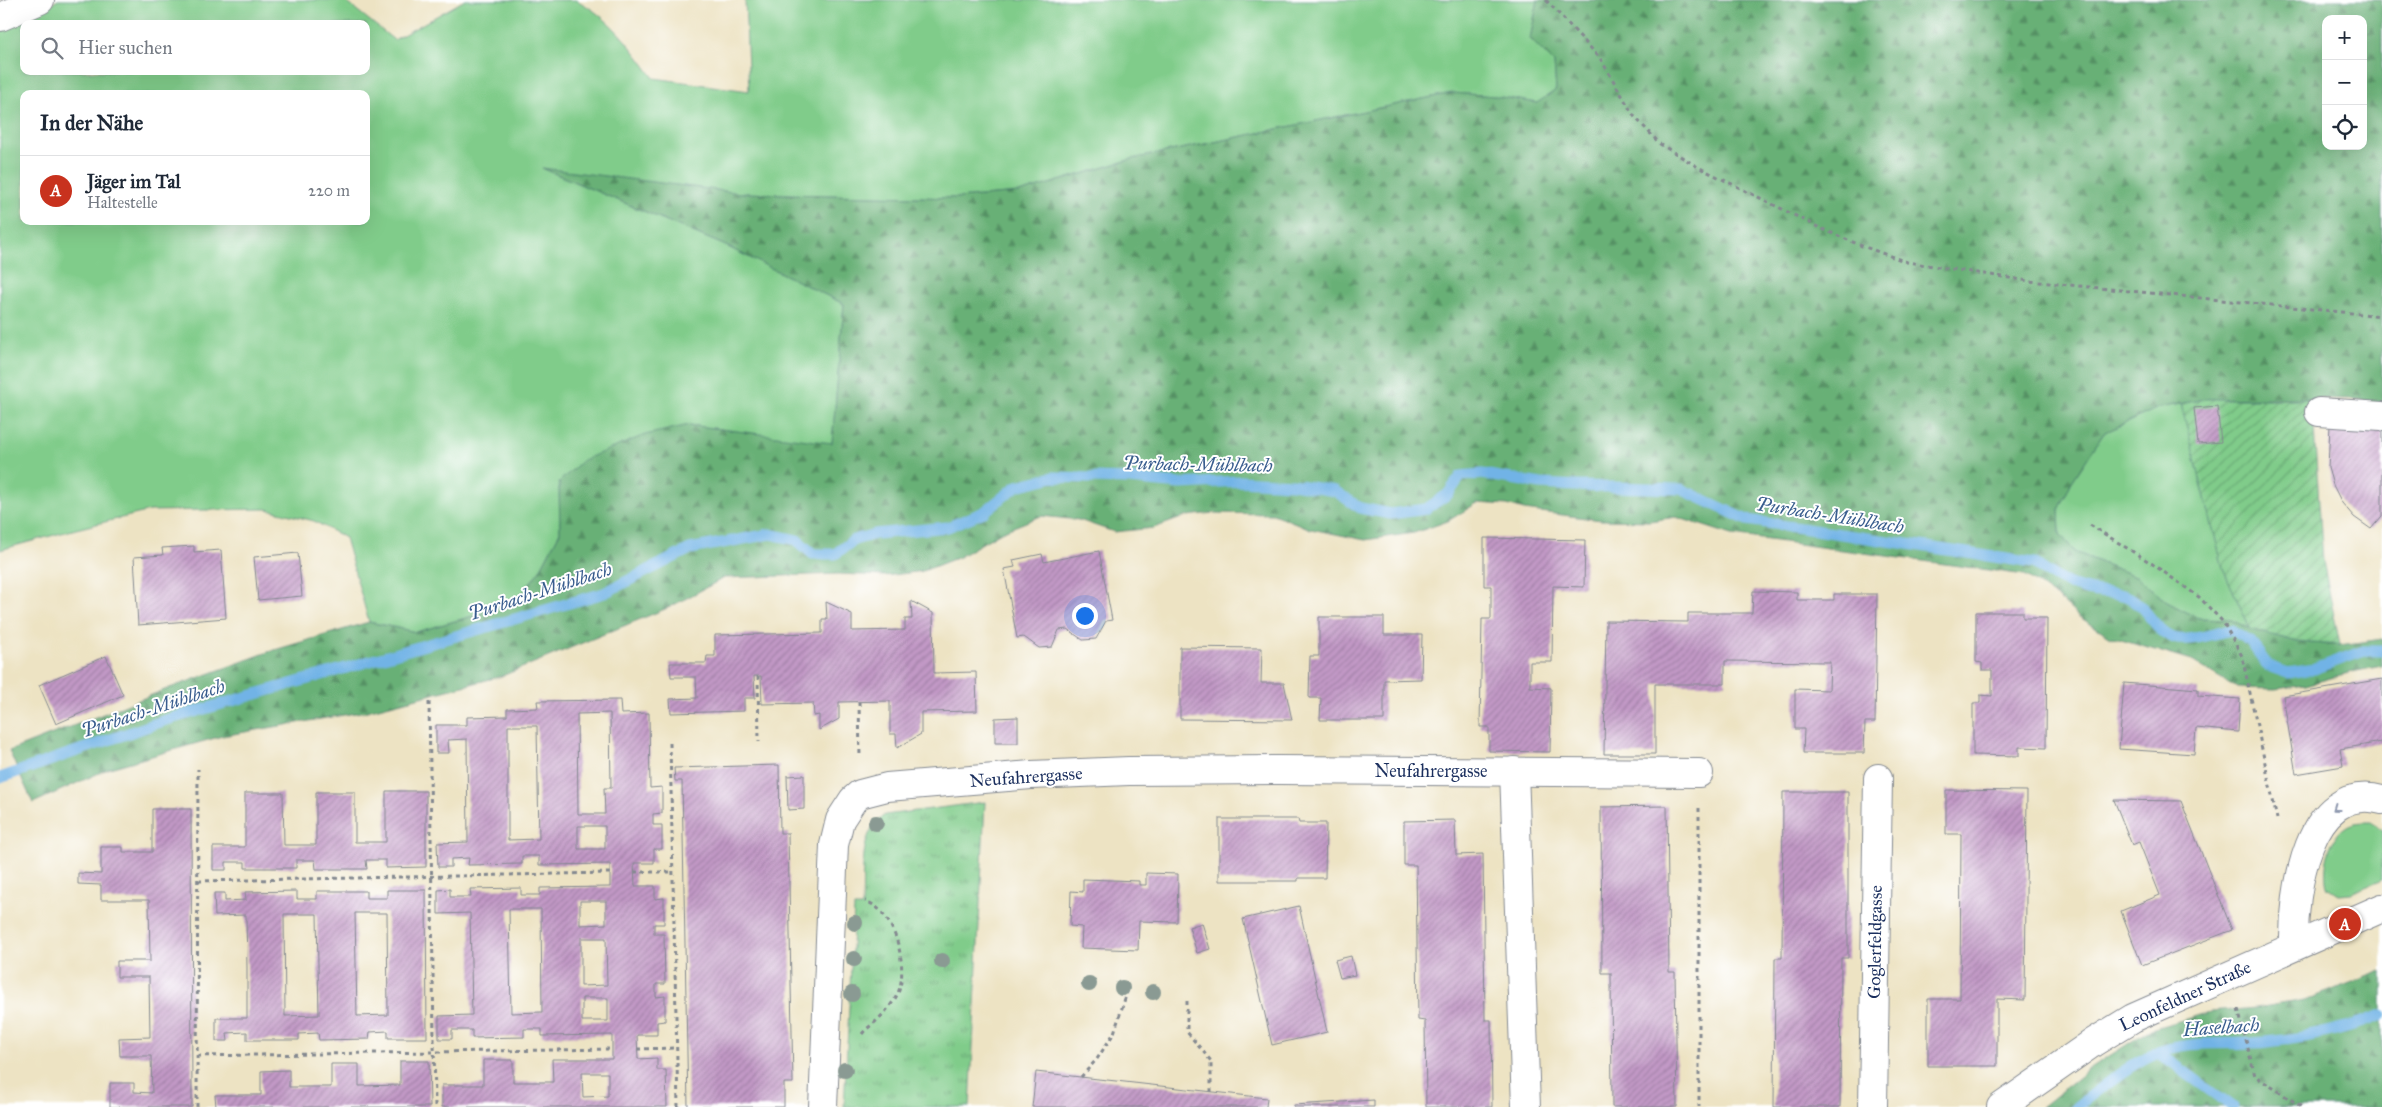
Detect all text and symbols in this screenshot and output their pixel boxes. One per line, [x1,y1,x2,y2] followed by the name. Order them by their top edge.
[2322,15,2367,150] map controls
[2322,15,2367,60] button: +
[20,20,370,75] search box
[38,34,66,62] icon: search
[78,36,172,59] text: Hier suchen
[2322,60,2367,105] button: −
[2322,105,2367,150] button: locate
[40,110,143,136] text: In der Nähe
[87,170,181,193] text: Jäger im Tal
[51,181,61,200] text: A
[308,181,350,200] text: 220 m
[87,193,158,212] text: Haltestelle
[1123,451,1273,477] water label: Purbach-Mühlbach
[1754,492,1906,538] water label: Purbach-Mühlbach
[465,557,615,625] water label: Purbach-Mühlbach
[1072,603,1098,629] your location
[78,674,228,742] water label: Purbach-Mühlbach
[1374,760,1488,783] street label: Neufahrergasse
[969,762,1083,793] street label: Neufahrergasse
[2332,802,2342,811] one-way arrow
[1863,885,1888,999] street label: Goglerfeldgasse
[2329,905,2361,943] pin: A
[2116,956,2254,1036] street label: Leonfeldner Straße
[2181,1013,2260,1041] water label: Haselbach

